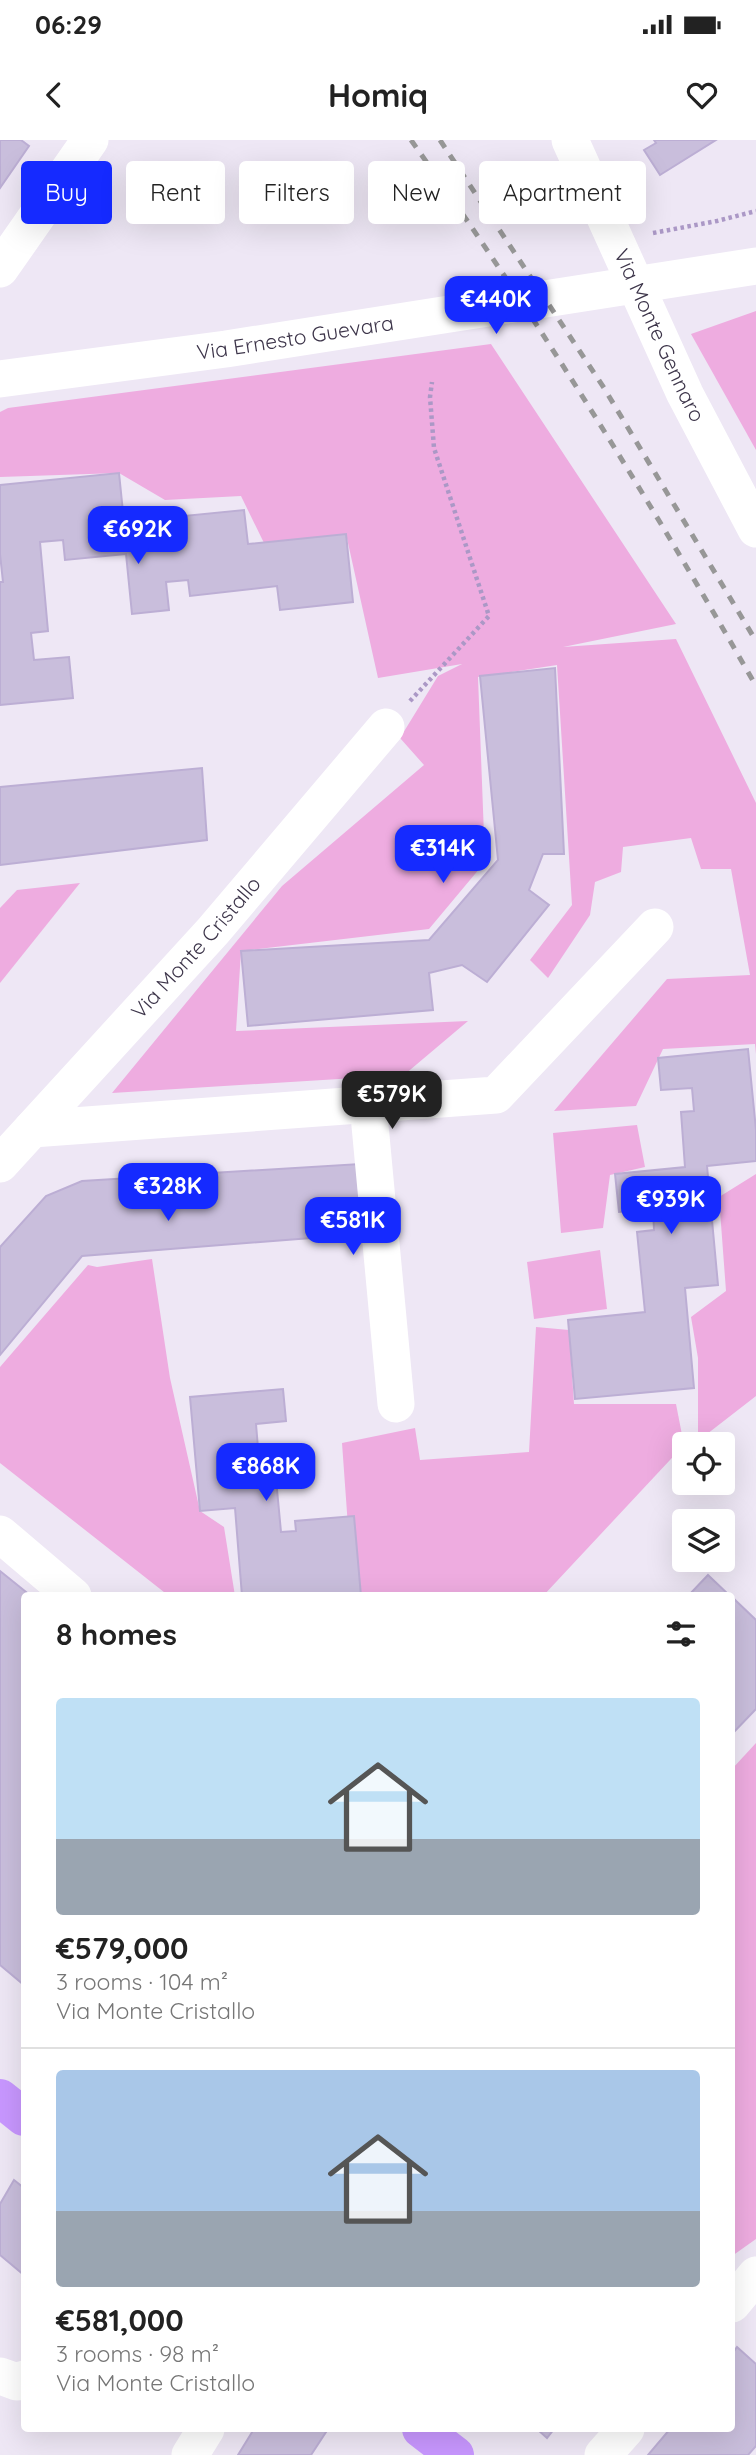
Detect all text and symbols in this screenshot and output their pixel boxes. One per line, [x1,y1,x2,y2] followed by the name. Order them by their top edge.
[35,8,102,41] text: 06:29
[328,75,428,115] text: Homiq
[35,76,73,114] icon: back
[683,76,721,114] icon: heart
[21,161,112,224] chip: Buy
[126,161,225,224] chip: Rent
[239,161,354,224] chip: Filters
[368,161,465,224] chip: New
[479,161,646,224] chip: Apartment
[609,245,711,426] street label: Via Monte Gennaro
[447,276,545,336] pin: €440K
[461,284,531,313] text: €440K
[195,309,395,365] street label: Via Ernesto Guevara
[89,506,187,566] pin: €692K
[104,514,172,543] text: €692K
[394,826,492,885] pin: €314K
[411,833,475,862] text: €314K
[125,871,266,1024] street label: Via Monte Cristallo
[343,1072,441,1131] pin: €579K
[358,1079,426,1108] text: €579K
[119,1164,217,1223] pin: €328K
[134,1171,202,1200] text: €328K
[622,1176,720,1236] pin: €939K
[637,1184,705,1213] text: €939K
[304,1198,402,1257] pin: €581K
[321,1205,385,1234] text: €581K
[672,1432,735,1572] map controls
[672,1432,735,1495] button: locate
[217,1444,315,1503] pin: €868K
[232,1451,300,1480] text: €868K
[672,1509,735,1572] button: layers
[56,1615,177,1653] text: 8 homes
[662,1615,700,1653] icon: filters
[315,1744,441,1870] icon: home
[56,1929,189,1967] text: €579,000
[56,1967,228,1996] text: 3 rooms · 104 m²
[56,1996,255,2025] text: Via Monte Cristallo
[315,2116,441,2242] icon: home
[56,2301,184,2339] text: €581,000
[56,2339,219,2368] text: 3 rooms · 98 m²
[56,2368,255,2397] text: Via Monte Cristallo

